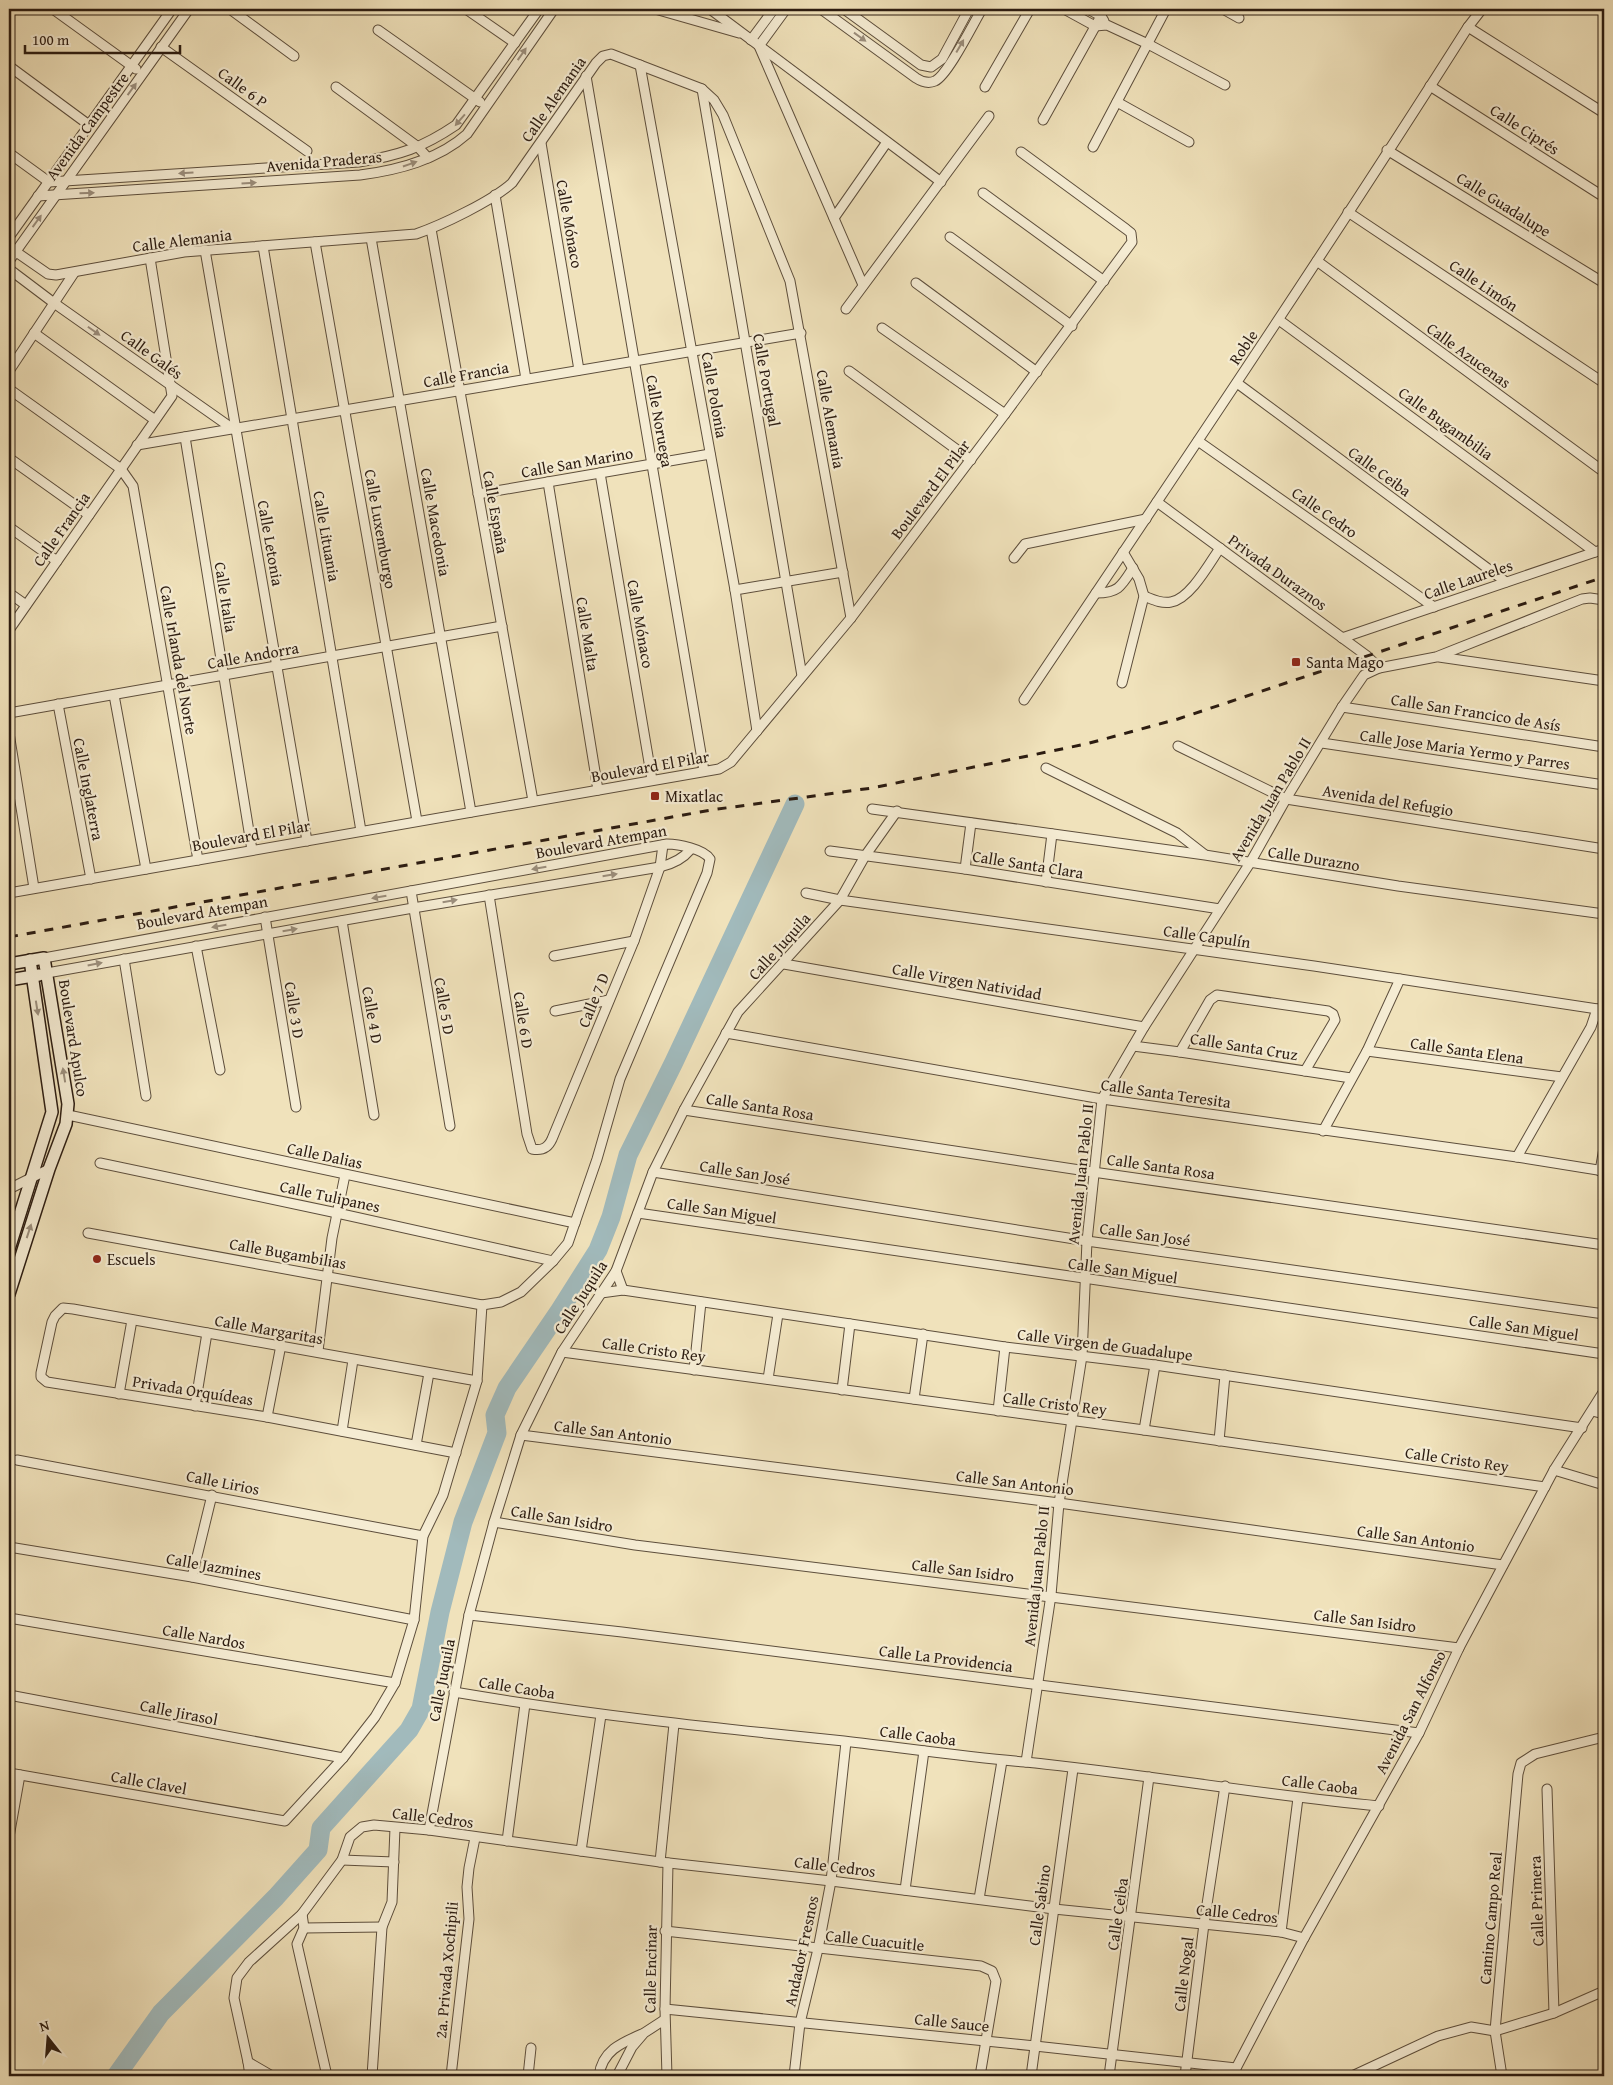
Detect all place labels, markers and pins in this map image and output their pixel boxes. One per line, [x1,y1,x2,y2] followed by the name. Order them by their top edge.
[1306,650,1384,674] place label: Santa Mago
[1290,656,1302,668] marker: Santa Mago
[665,784,723,808] place label: Mixatlac
[649,790,661,802] marker: Mixatlac
[107,1247,156,1271] place label: Escuels
[91,1253,103,1265] marker: Escuels

